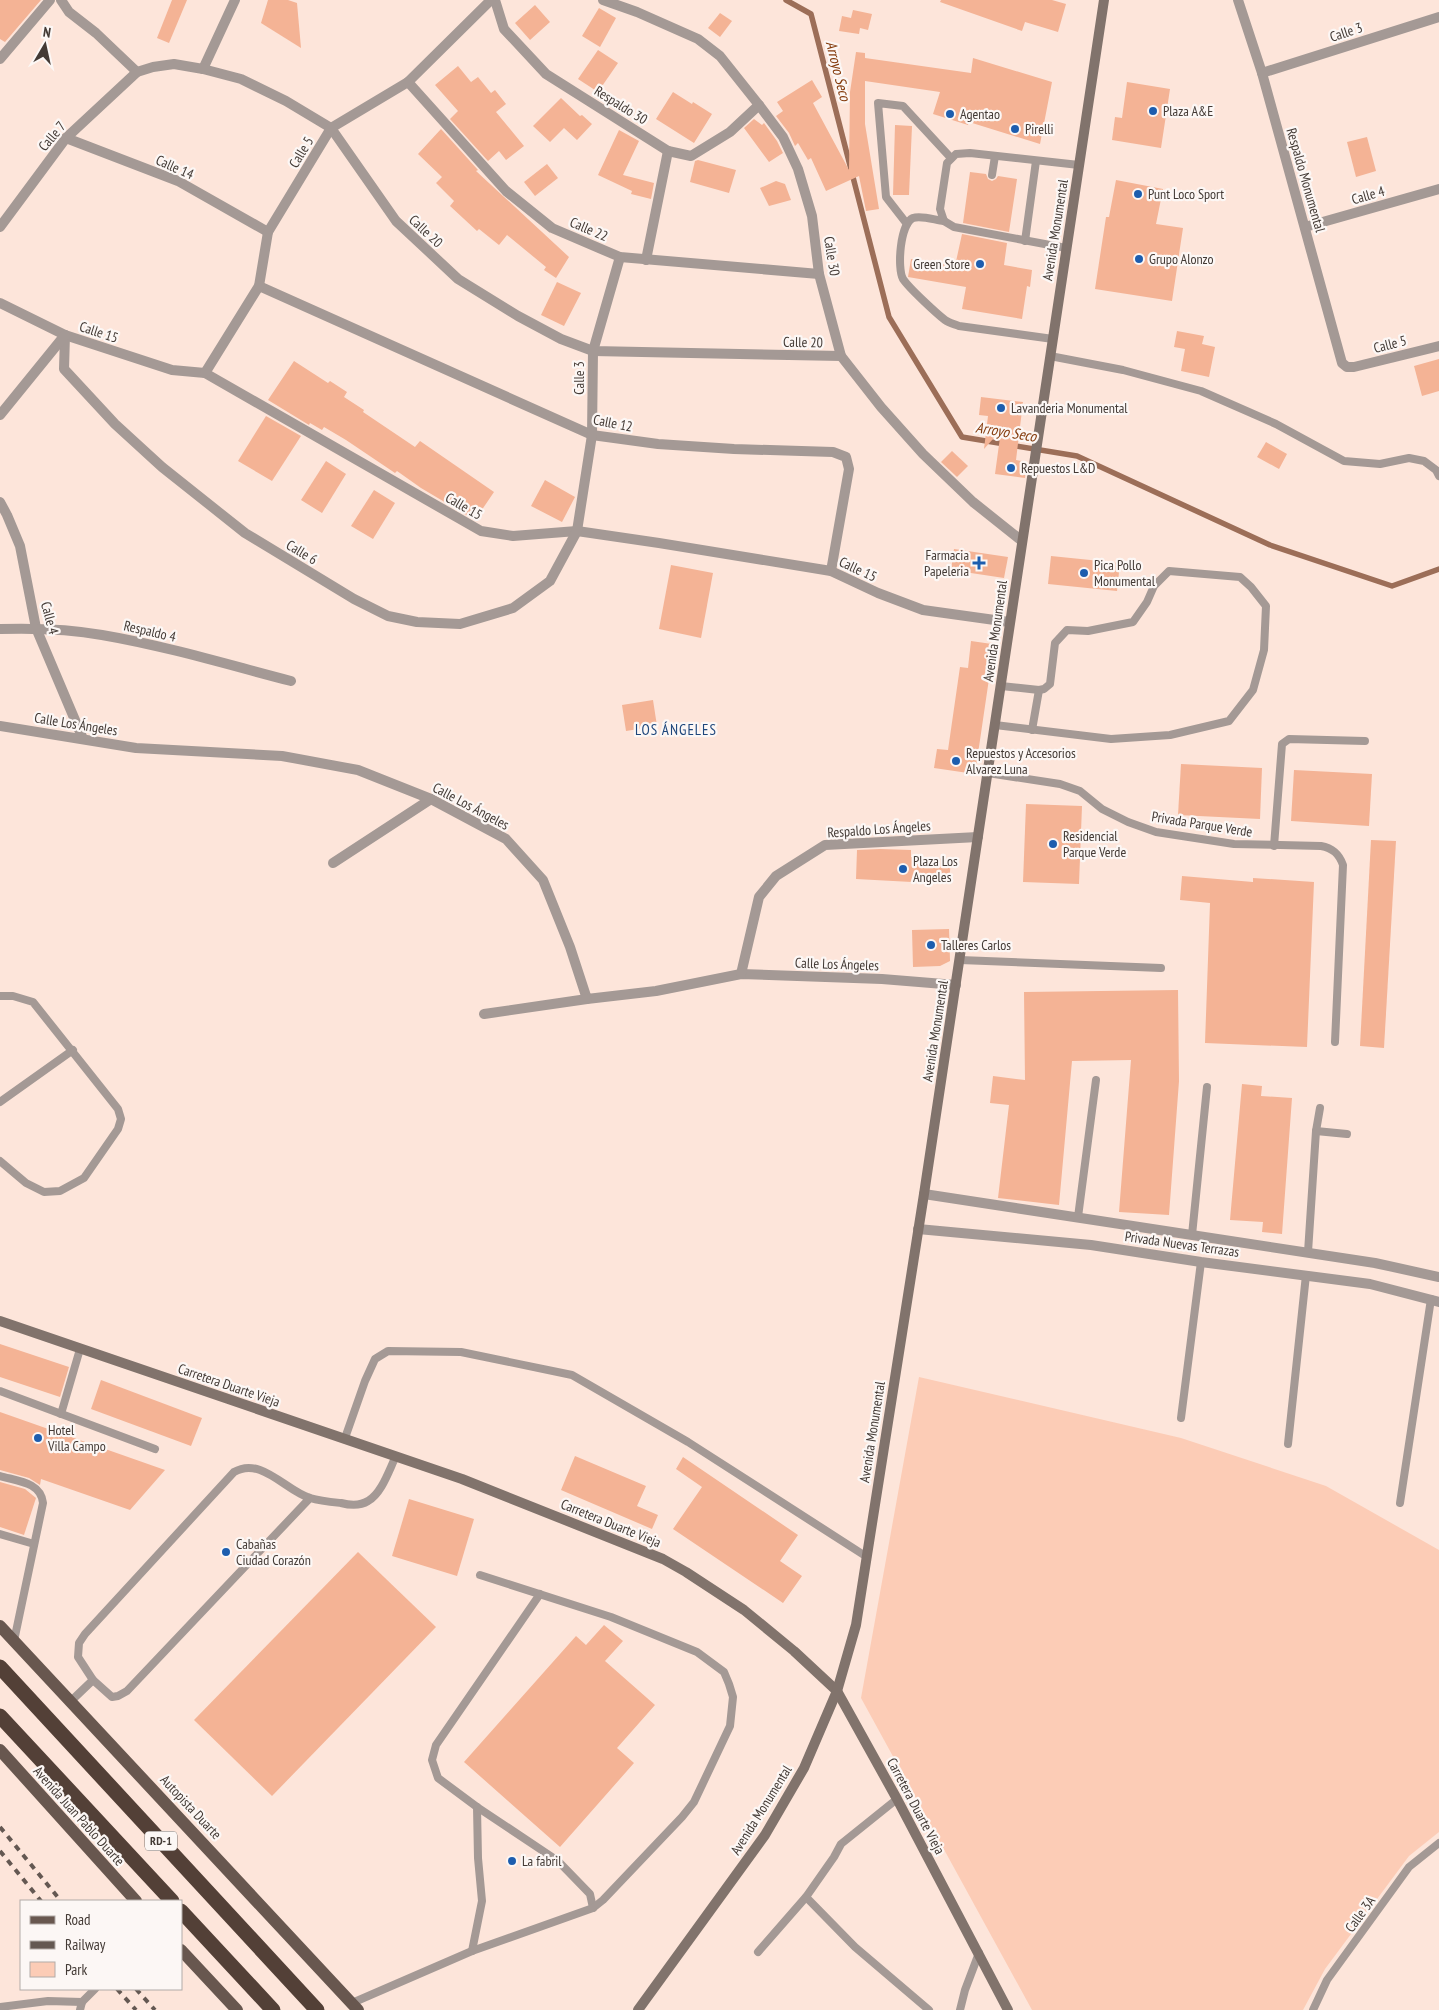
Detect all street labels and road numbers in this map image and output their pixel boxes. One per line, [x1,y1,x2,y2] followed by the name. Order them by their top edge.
[1327,18,1365,46] street label: Calle 3
[591,82,651,128] street label: Respaldo 30
[34,117,70,155] street label: Calle 7
[1283,126,1330,235] street label: Respaldo Monumental
[285,133,317,171] street label: Calle 5
[153,151,197,184] street label: Calle 14
[1038,177,1072,282] street label: Avenida Monumental
[1349,182,1387,208] street label: Calle 4
[405,211,447,251] street label: Calle 20
[567,213,611,245] street label: Calle 22
[820,235,844,277] street label: Calle 30
[77,317,121,347] street label: Calle 15
[1372,331,1408,357] street label: Calle 5
[783,333,823,351] street label: Calle 20
[570,361,588,395] street label: Calle 3
[592,410,634,436] street label: Calle 12
[442,488,486,524] street label: Calle 15
[283,536,321,568] street label: Calle 6
[836,552,880,586] street label: Calle 15
[979,578,1011,683] street label: Avenida Monumental
[37,600,63,637] street label: Calle 4
[122,616,179,646] street label: Respaldo 4
[33,709,119,740] street label: Calle Los Ángeles
[430,778,513,834] street label: Calle Los Ángeles
[1150,807,1254,841] street label: Privada Parque Verde
[827,816,932,842] street label: Respaldo Los Ángeles
[795,954,880,974] street label: Calle Los Ángeles
[918,978,952,1083] street label: Avenida Monumental
[1124,1227,1241,1261] street label: Privada Nuevas Terrazas
[176,1359,282,1411] street label: Carretera Duarte Vieja
[855,1379,889,1484] street label: Avenida Monumental
[558,1495,664,1551] street label: Carretera Duarte Vieja
[883,1755,949,1857] street label: Carretera Duarte Vieja
[726,1761,796,1858] street label: Avenida Monumental
[29,1762,129,1870] street label: Avenida Juan Pablo Duarte
[157,1771,226,1843] street label: Autopista Duarte
[145,1832,177,1850] road number: RD-1
[1341,1892,1379,1935] street label: Calle 3A

